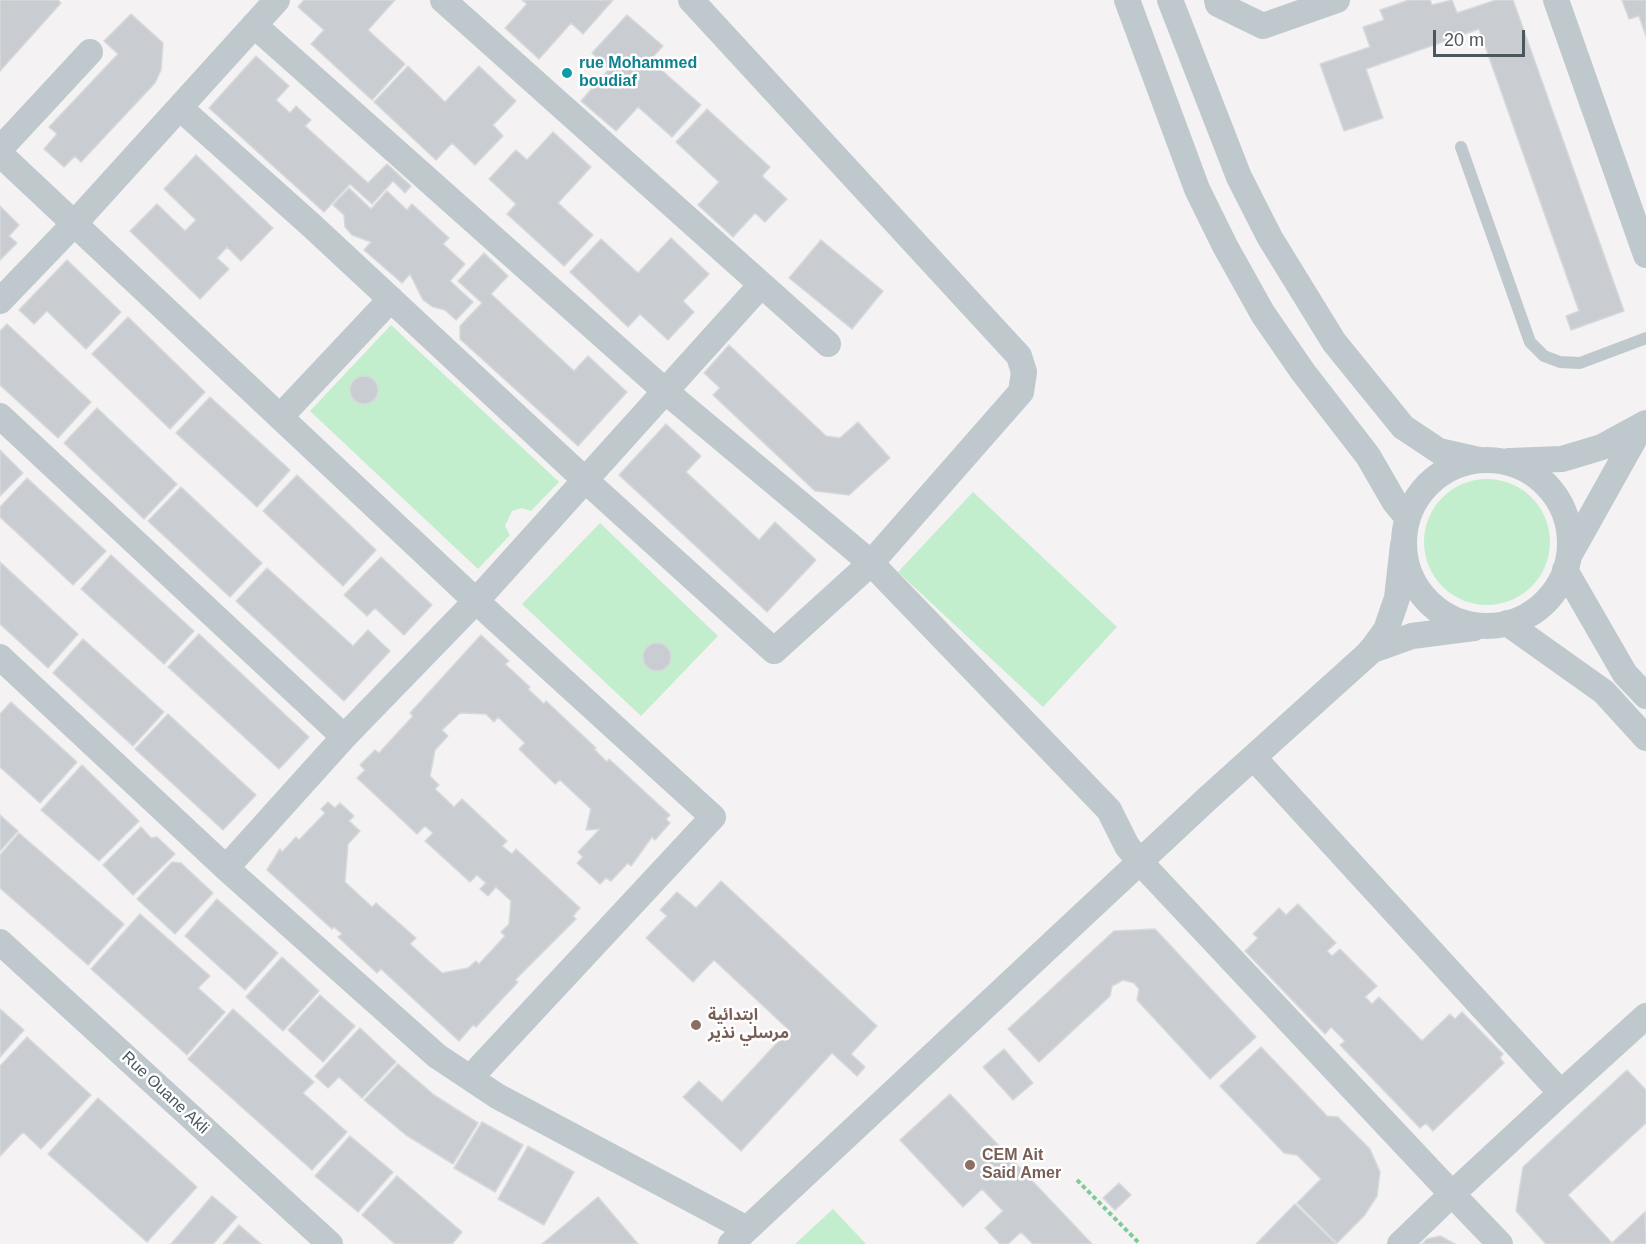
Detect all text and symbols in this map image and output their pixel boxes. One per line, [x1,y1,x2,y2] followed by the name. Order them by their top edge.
[1436,18,1528,56] scale bar
[1444,30,1484,50] text: 20 m
[579,54,697,92] place label: rue Mohammed boudiaf
[560,66,574,80] marker: rue Mohammed boudiaf
[708,1006,789,1044] place label: ابتدائية مرسلي نذير
[689,1018,703,1032] marker: ابتدائية مرسلي نذير
[117,1048,213,1138] street label: Rue Ouane Akli
[982,1146,1061,1184] place label: CEM Ait Said Amer
[963,1158,977,1172] marker: CEM Ait Said Amer

